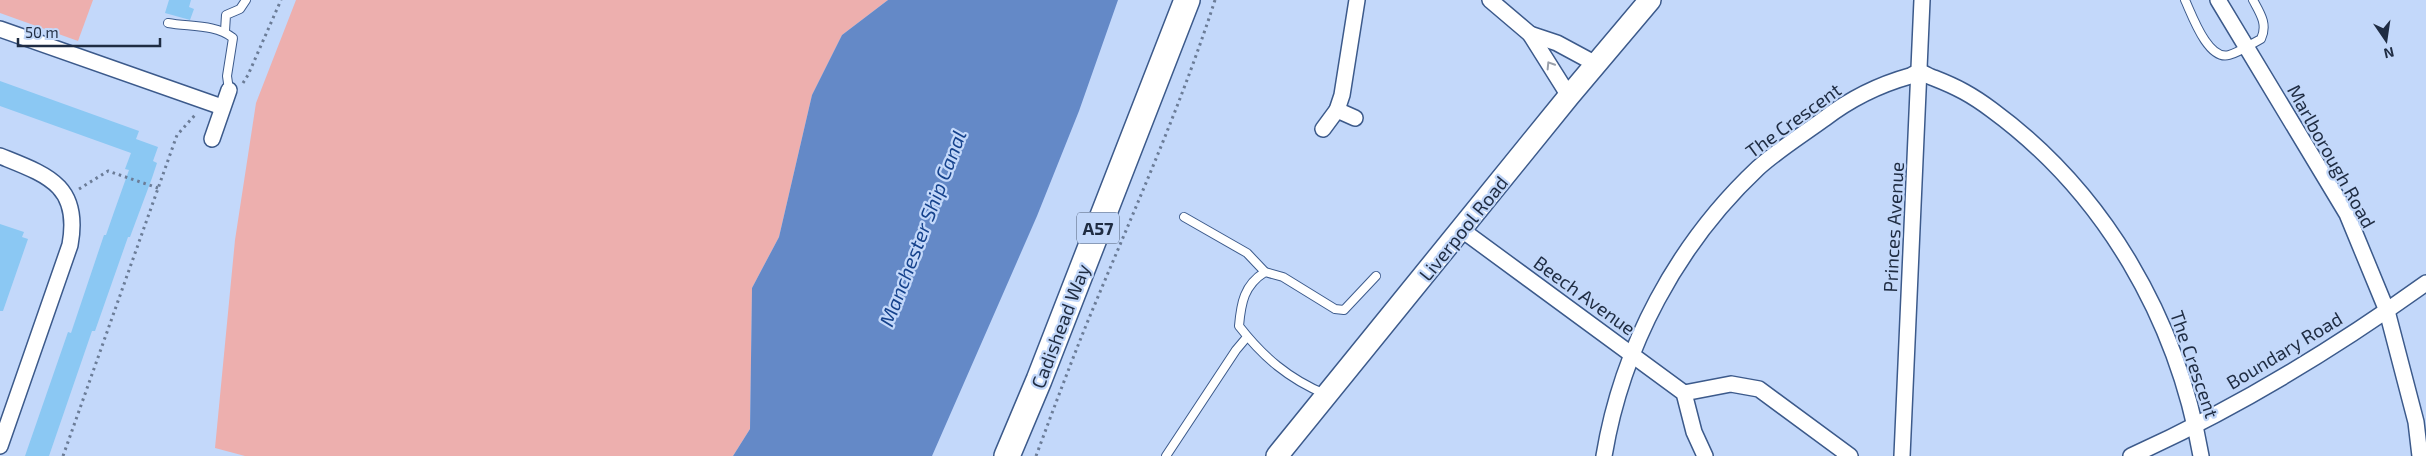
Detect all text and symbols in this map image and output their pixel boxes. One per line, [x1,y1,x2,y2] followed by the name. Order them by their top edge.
[18,15,160,47] scale bar
[2361,15,2411,65] north arrow
[25,23,59,41] text: 50 m
[2382,44,2396,63] text: N
[1546,61,1556,70] one-way arrow
[1741,78,1845,162] street label: The Crescent
[2283,80,2381,232] street label: Marlborough Road
[873,127,971,329] water label: Manchester Ship Canal
[1878,161,1908,293] street label: Princes Avenue
[1414,171,1512,285] street label: Liverpool Road
[1077,212,1119,244] road number: A57
[1530,250,1640,340] street label: Beech Avenue
[1026,261,1094,391] street label: Cadishead Way
[2222,306,2346,394] street label: Boundary Road
[2166,307,2224,421] street label: The Crescent

